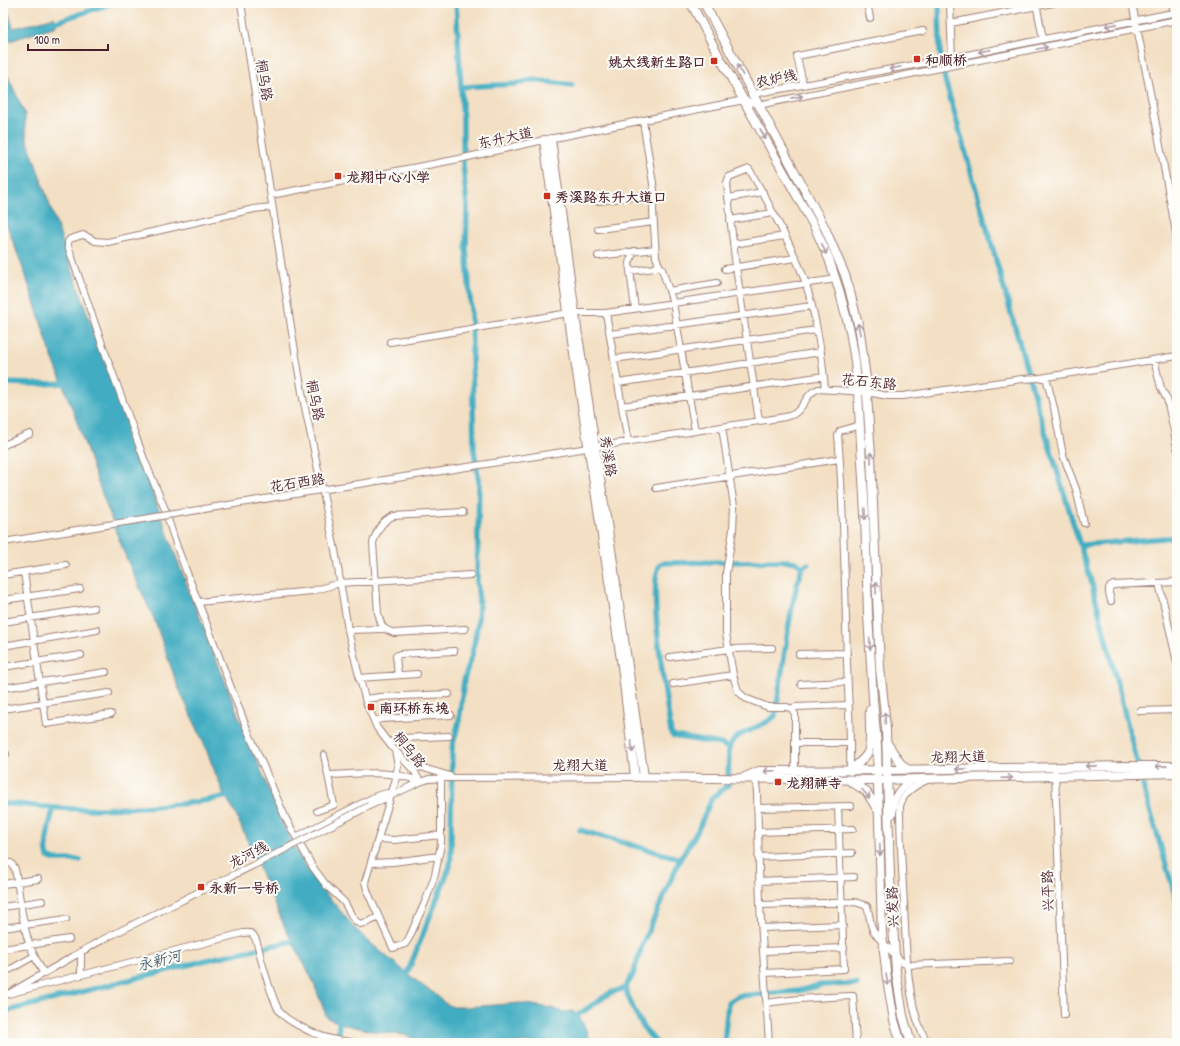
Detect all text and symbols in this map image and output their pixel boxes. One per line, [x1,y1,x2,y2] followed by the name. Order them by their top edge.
[1105,22,1118,30] one-way arrow
[28,26,108,52] scale bar
[34,31,60,48] text: 100 m
[1035,43,1048,51] one-way arrow
[978,48,991,56] one-way arrow
[925,50,967,69] place label: 和顺桥
[608,52,706,71] place label: 姚太线新生路口
[912,54,922,64] marker: 和顺桥
[709,56,719,66] marker: 姚太线新生路口
[252,58,278,102] street label: 桐乌路
[736,64,743,76] one-way arrow
[753,64,799,92] street label: 农炉线
[889,64,902,72] one-way arrow
[790,93,803,101] one-way arrow
[476,122,534,152] street label: 东升大道
[760,128,768,140] one-way arrow
[346,167,430,186] place label: 龙翔中心小学
[333,171,343,181] marker: 龙翔中心小学
[555,187,667,206] place label: 秀溪路东升大道口
[542,191,552,201] marker: 秀溪路东升大道口
[821,242,829,254] one-way arrow
[855,323,863,336] one-way arrow
[840,369,898,393] street label: 花石东路
[303,378,329,422] street label: 桐乌路
[596,434,622,478] street label: 秀溪路
[868,452,875,465] one-way arrow
[268,468,326,496] street label: 花石西路
[861,507,869,520] one-way arrow
[873,582,880,595] one-way arrow
[866,637,873,650] one-way arrow
[379,698,449,717] place label: 南环桥东堍
[366,702,376,712] marker: 南环桥东堍
[882,711,889,724] one-way arrow
[389,727,431,771] street label: 桐乌路
[628,740,636,753] one-way arrow
[930,746,986,766] street label: 龙翔大道
[552,755,608,774] street label: 龙翔大道
[1155,762,1168,770] one-way arrow
[1085,763,1098,770] one-way arrow
[955,765,968,773] one-way arrow
[763,767,776,775] one-way arrow
[786,773,842,792] place label: 龙翔禅寺
[1000,774,1013,781] one-way arrow
[773,777,783,787] marker: 龙翔禅寺
[862,788,871,799] one-way arrow
[225,836,271,872] street label: 龙河线
[876,843,883,856] one-way arrow
[1037,870,1057,912] street label: 兴平路
[209,878,279,897] place label: 永新一号桥
[196,882,206,892] marker: 永新一号桥
[881,886,903,928] street label: 兴发路
[135,944,186,976] water label: 永新河
[883,973,891,986] one-way arrow

